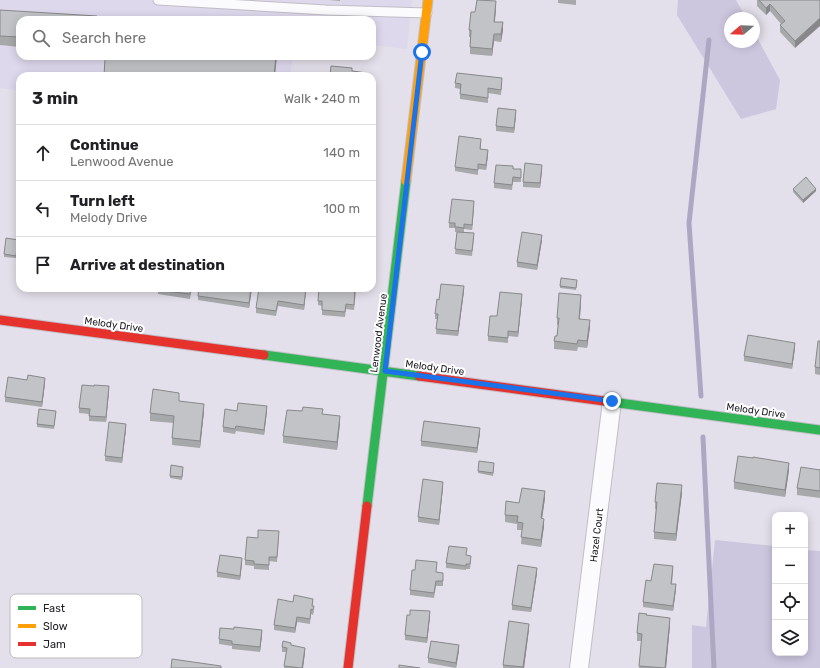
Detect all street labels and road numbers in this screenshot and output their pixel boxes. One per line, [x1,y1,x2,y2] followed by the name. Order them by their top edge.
[368,292,390,373] street label: Lenwood Avenue
[84,315,145,335] street label: Melody Drive
[405,358,466,378] street label: Melody Drive
[726,401,787,421] street label: Melody Drive
[588,507,606,563] street label: Hazel Court

